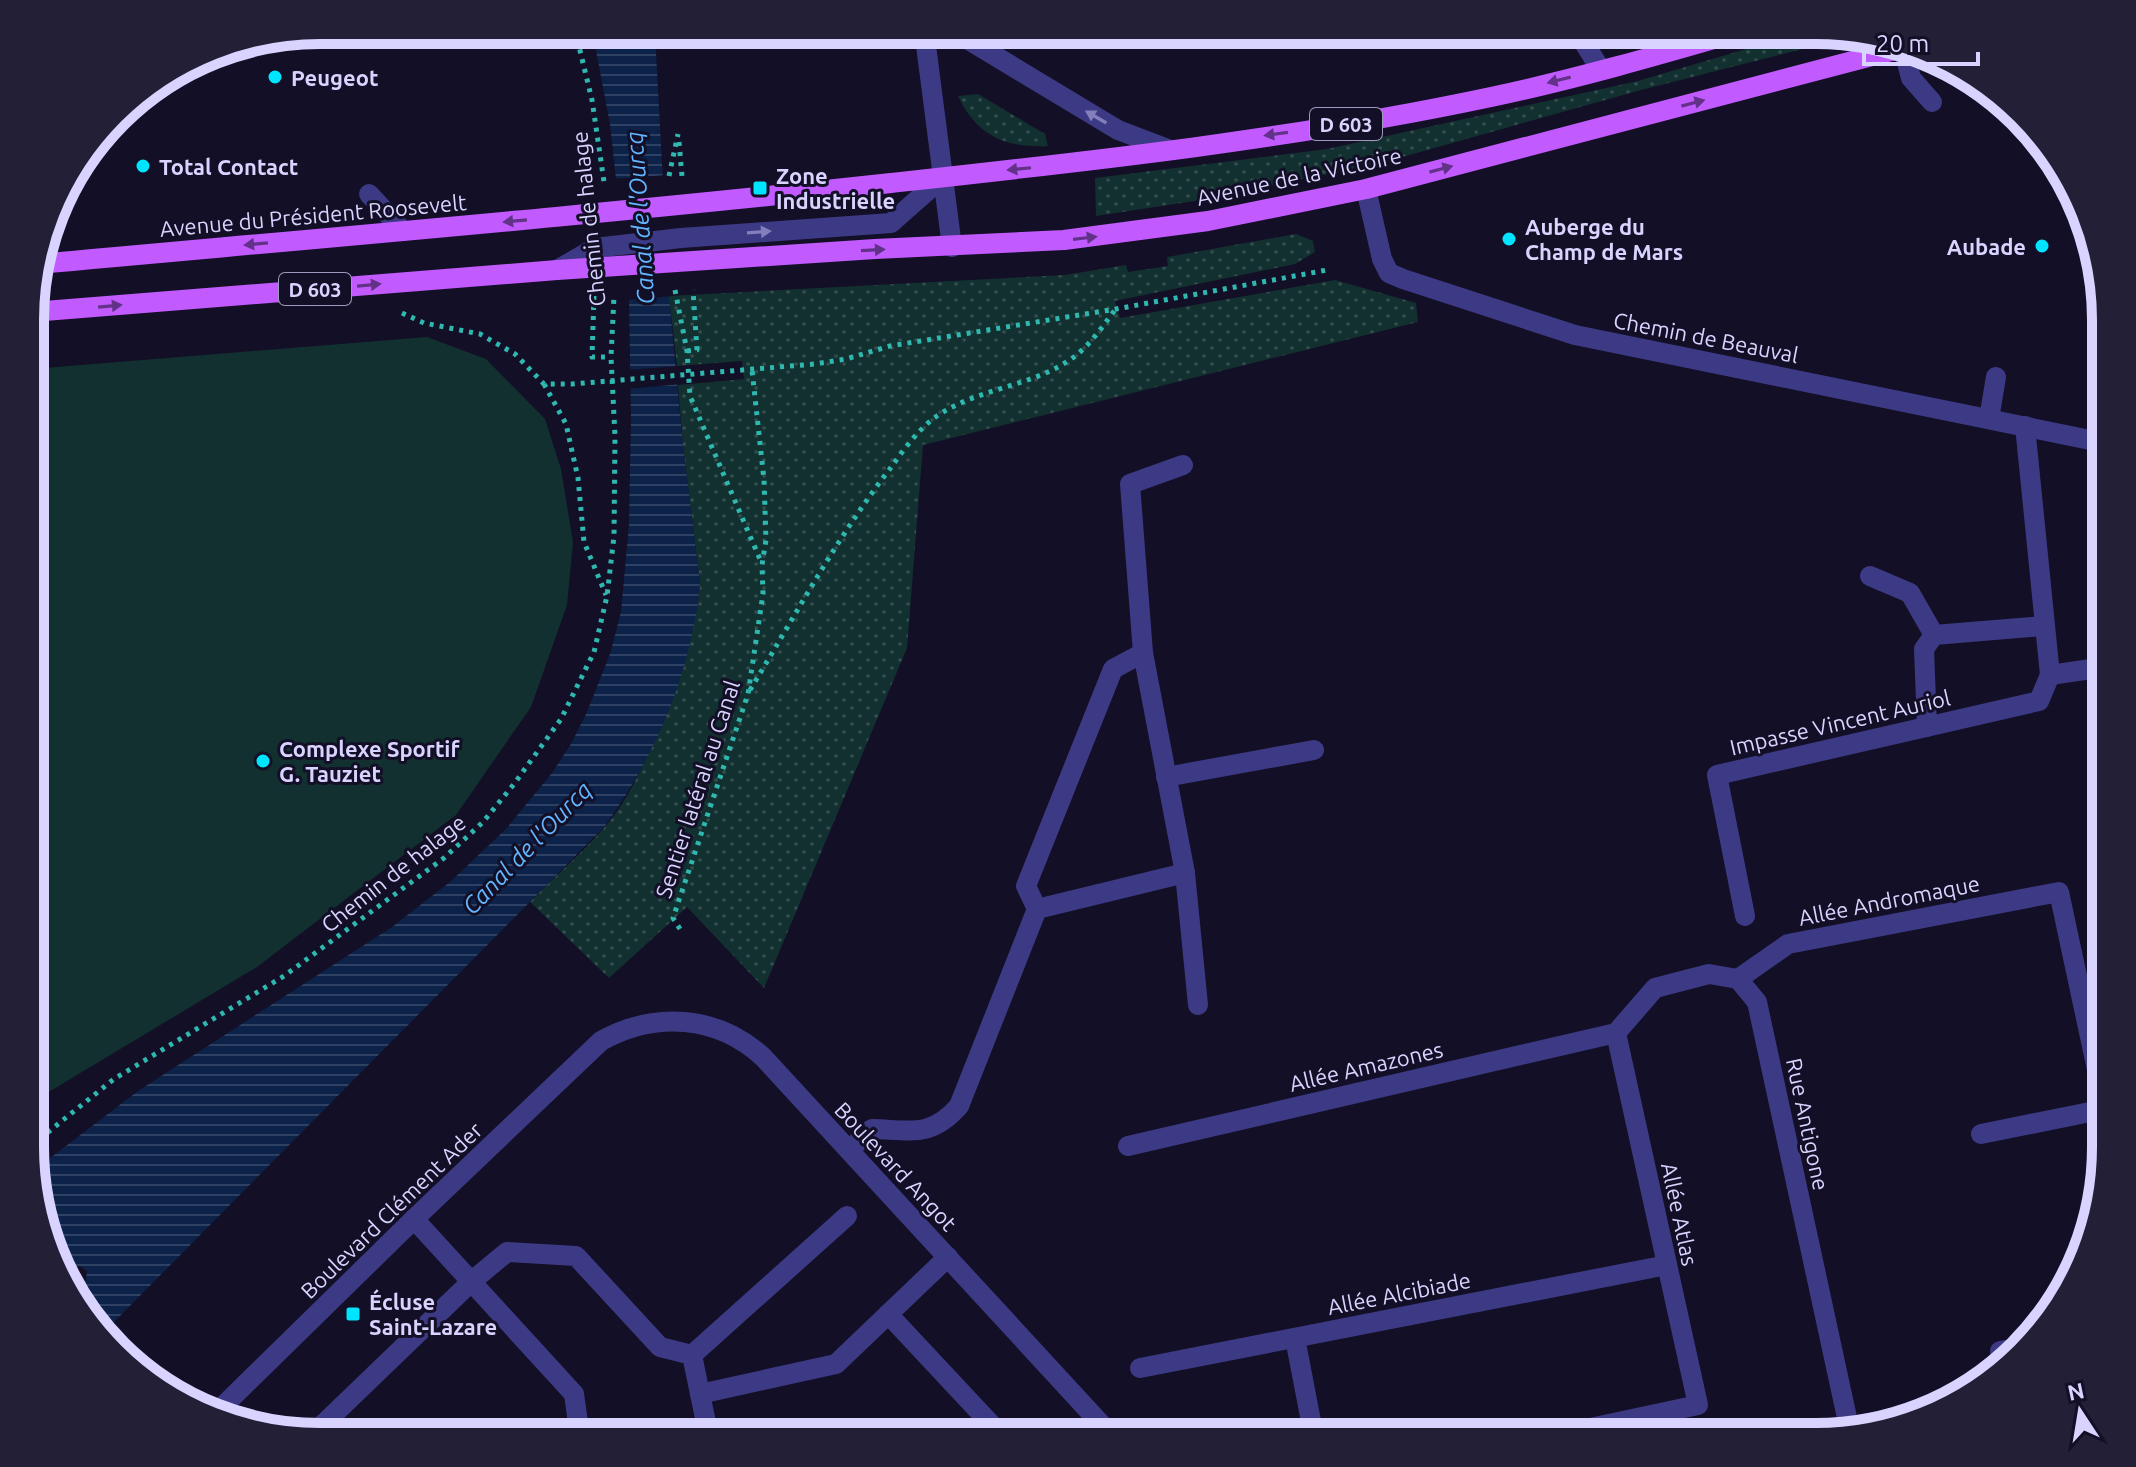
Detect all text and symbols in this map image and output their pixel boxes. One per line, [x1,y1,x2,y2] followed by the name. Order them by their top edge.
[1864,16,1978,66] scale bar
[1876,30,1929,57] text: 20 m
[291,65,378,90] place label: Peugeot
[266,68,284,86] marker: Peugeot
[1546,75,1571,87] one-way arrow
[1680,96,1705,108] one-way arrow
[1310,108,1382,140] road number: D 603
[1085,111,1107,125] one-way arrow
[1263,128,1288,141] one-way arrow
[566,130,610,308] street label: Chemin de halage
[620,130,660,306] water label: Canal de l'Ourcq
[1194,142,1404,210] street label: Avenue de la Victoire
[159,154,298,179] place label: Total Contact
[134,157,152,175] marker: Total Contact
[1006,162,1031,175] one-way arrow
[1429,162,1454,174] one-way arrow
[776,163,895,213] place label: Zone Industrielle
[751,179,769,197] marker: Zone Industrielle
[159,189,468,241] street label: Avenue du Président Roosevelt
[1525,214,1683,264] place label: Auberge du Champ de Mars
[502,215,527,228] one-way arrow
[747,225,772,238] one-way arrow
[1500,230,1518,248] marker: Auberge du Champ de Mars
[1073,231,1098,244] one-way arrow
[1947,234,2026,259] place label: Aubade
[2033,237,2051,255] marker: Aubade
[243,238,268,251] one-way arrow
[861,243,886,256] one-way arrow
[279,273,351,305] road number: D 603
[357,278,382,291] one-way arrow
[98,299,123,312] one-way arrow
[1611,307,1801,367] street label: Chemin de Beauval
[650,677,744,901] street label: Sentier latéral au Canal
[1727,684,1953,760] street label: Impasse Vincent Auriol
[279,736,460,786] place label: Complexe Sportif G. Tauziet
[254,752,272,770] marker: Complexe Sportif G. Tauziet
[457,776,597,920] water label: Canal de l'Ourcq
[316,809,470,937] street label: Chemin de halage
[1796,870,1982,930] street label: Allée Andromaque
[1287,1036,1445,1096] street label: Allée Amazones
[1782,1056,1834,1192] street label: Rue Antigone
[830,1097,962,1236] street label: Boulevard Angot
[295,1117,487,1303] street label: Boulevard Clément Ader
[1657,1160,1703,1268] street label: Allée Atlas
[1325,1267,1473,1319] street label: Allée Alcibiade
[369,1289,497,1339] place label: Écluse Saint-Lazare
[344,1305,362,1323] marker: Écluse Saint-Lazare
[2040,1371,2120,1451] north arrow
[2065,1377,2086,1405] text: N

